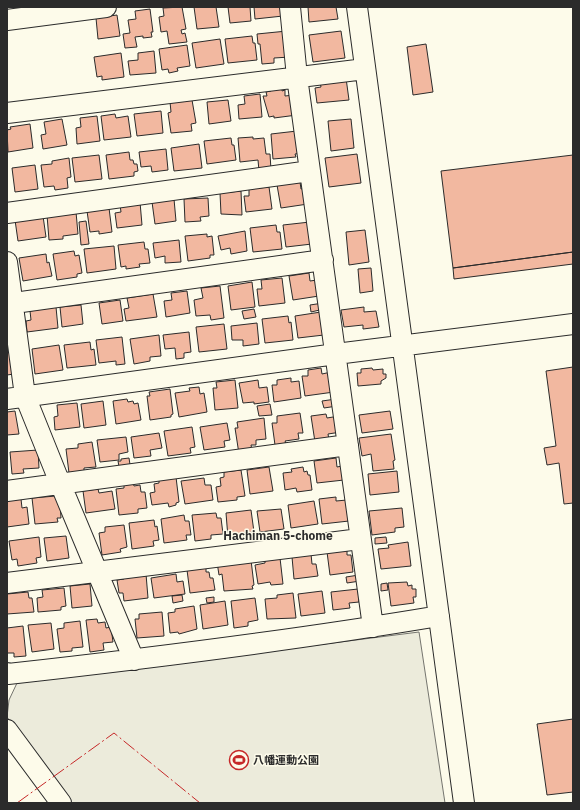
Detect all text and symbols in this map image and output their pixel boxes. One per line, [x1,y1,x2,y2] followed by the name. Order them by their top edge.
[223,528,333,543] district label: Hachiman 5-chome
[228,749,250,771] sports icon: 八幡運動公園
[253,753,319,767] place label: 八幡運動公園

